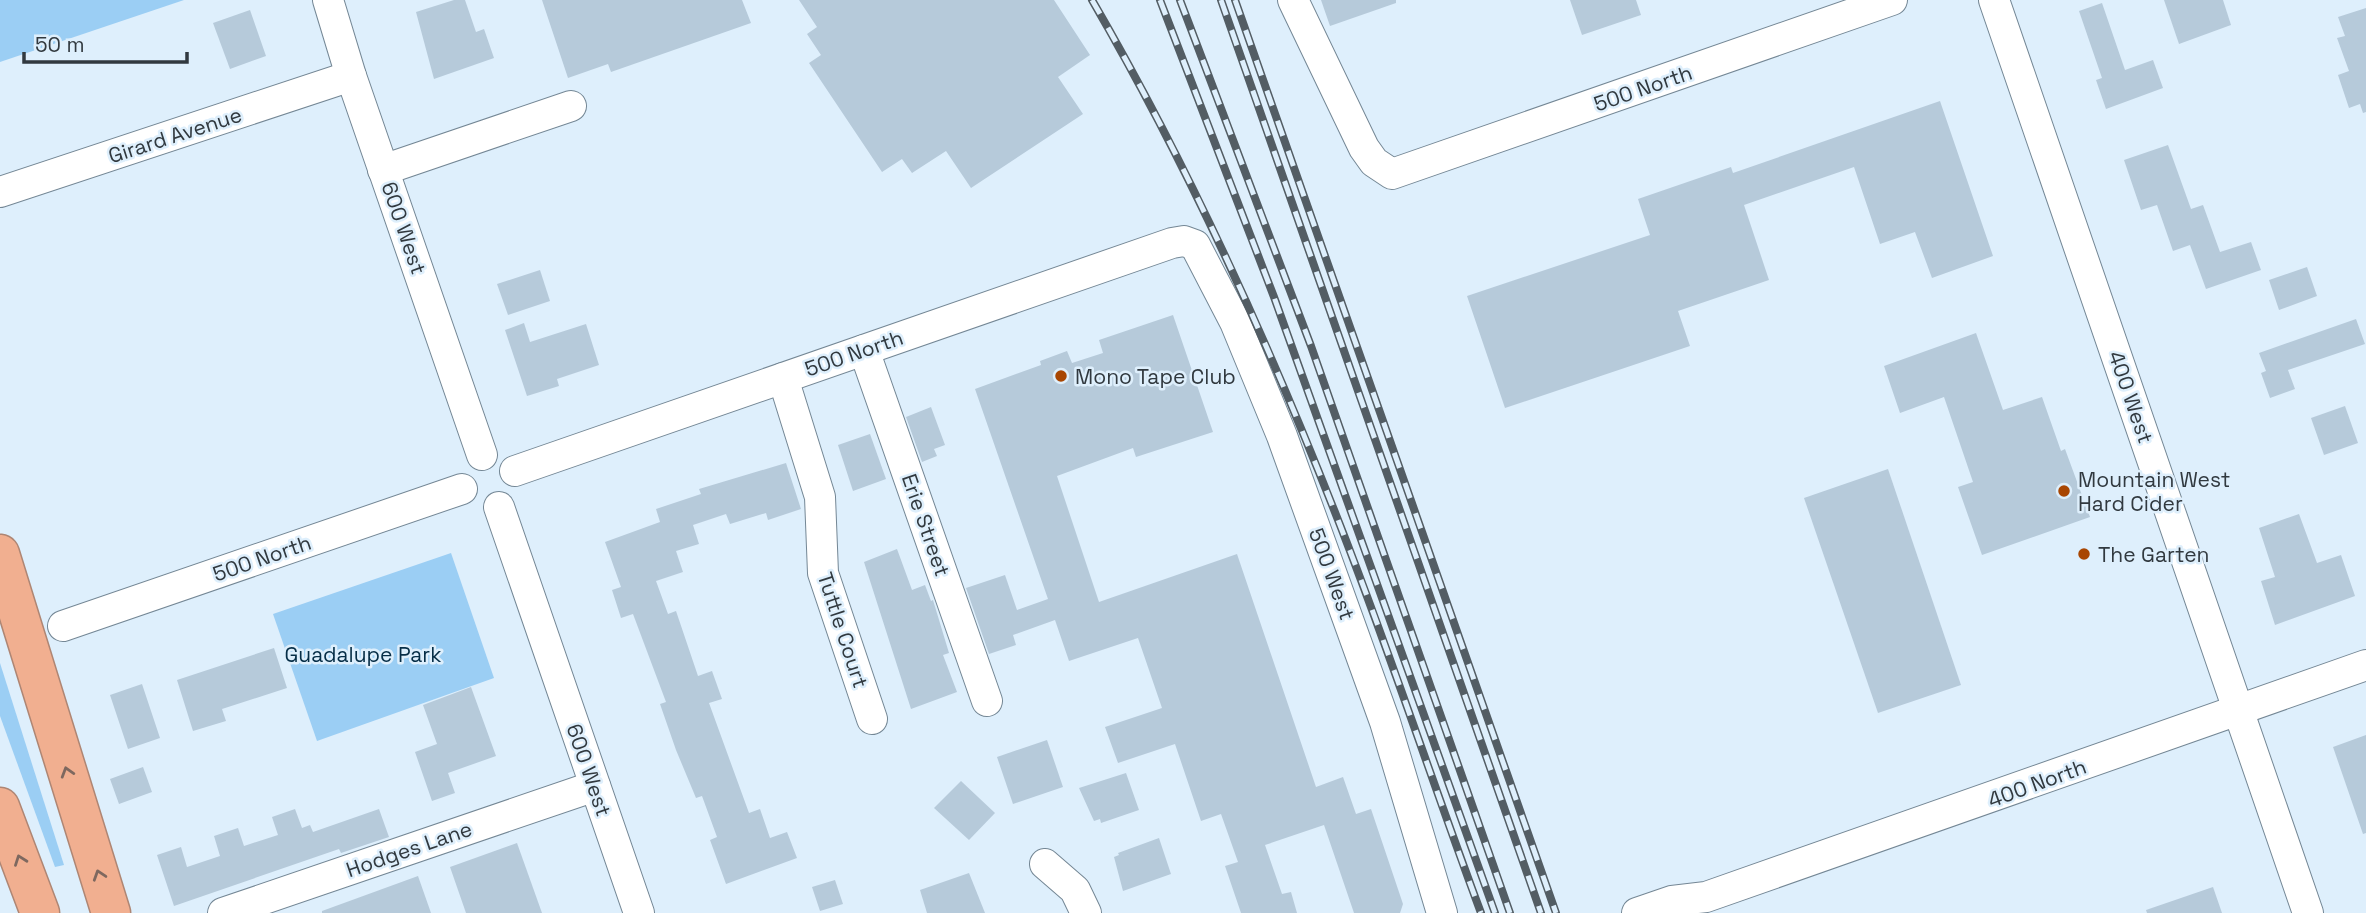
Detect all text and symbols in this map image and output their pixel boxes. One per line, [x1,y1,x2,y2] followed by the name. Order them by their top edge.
[24,21,187,65] scale bar
[35,31,85,58] text: 50 m
[1590,59,1696,117] street label: 500 North
[105,101,245,169] street label: Girard Avenue
[376,178,432,278] street label: 600 West
[801,324,907,382] street label: 500 North
[2103,347,2159,447] street label: 400 West
[1075,363,1236,390] place label: Mono Tape Club
[1053,368,1069,384] marker: Mono Tape Club
[2078,466,2231,517] place label: Mountain West Hard Cider
[896,470,956,580] street label: Erie Street
[2056,483,2072,499] marker: Mountain West Hard Cider
[1303,524,1361,624] street label: 500 West
[209,529,315,587] street label: 500 North
[2098,541,2210,568] place label: The Garten
[2076,546,2092,562] marker: The Garten
[812,569,874,691] street label: Tuttle Court
[284,641,442,668] park label: Guadalupe Park
[561,720,617,820] street label: 600 West
[1984,753,2090,813] street label: 400 North
[60,766,75,778] one-way arrow
[342,815,476,883] street label: Hodges Lane
[14,854,28,866] one-way arrow
[93,869,107,882] one-way arrow

